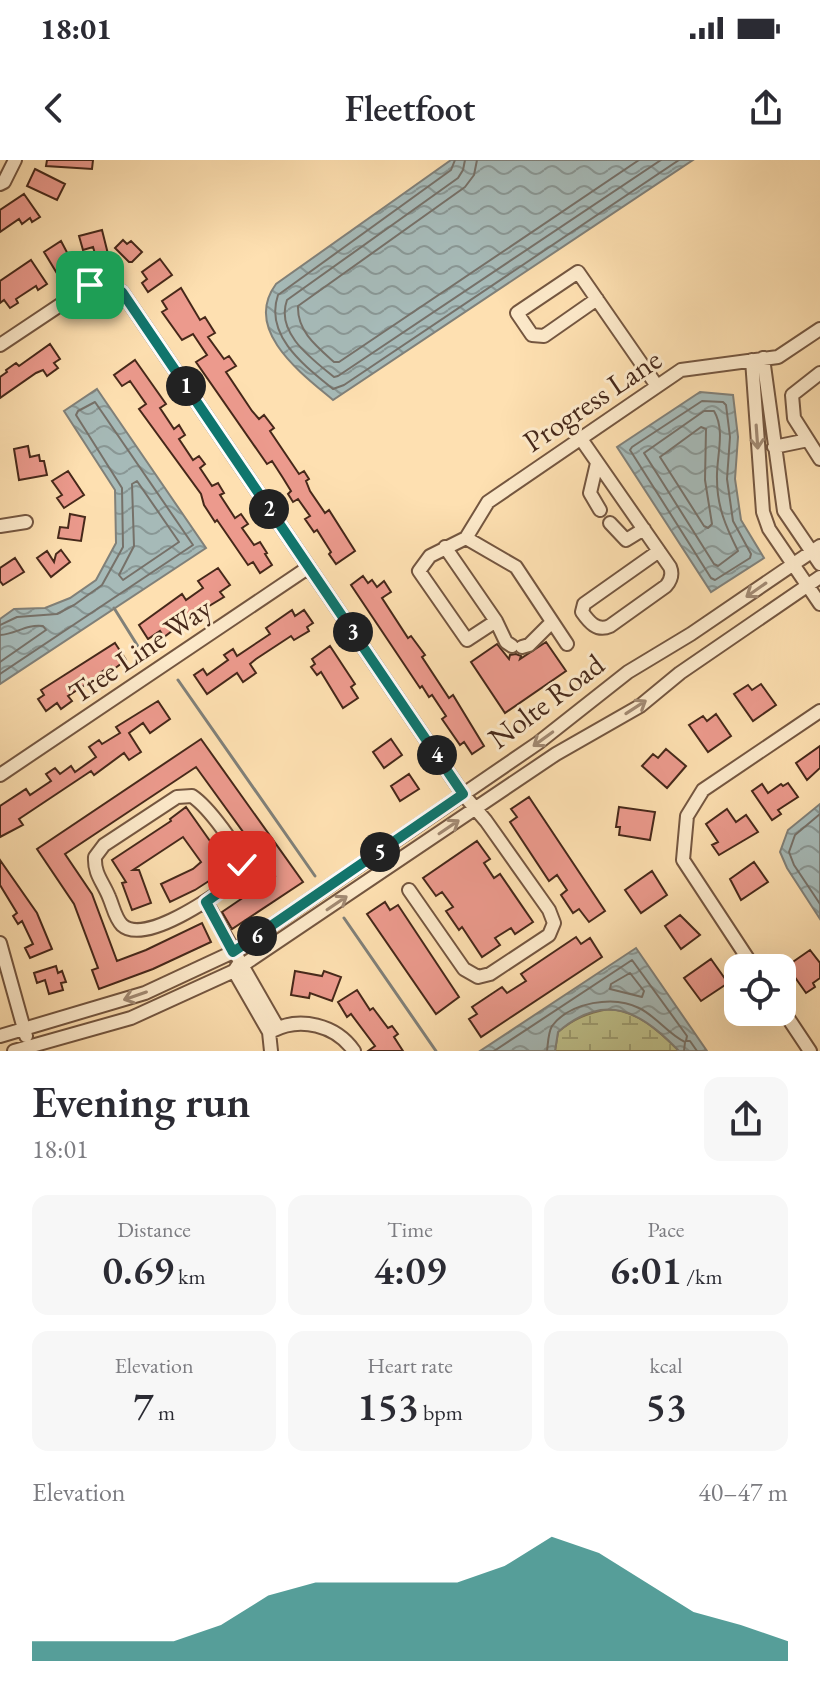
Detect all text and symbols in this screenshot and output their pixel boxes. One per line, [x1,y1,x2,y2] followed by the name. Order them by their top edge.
[40,9,112,48] text: 18:01
[345,85,475,132] text: Fleetfoot
[32,86,76,130] icon: back
[744,86,788,130] icon: share
[56,251,124,319] pin
[68,263,112,307] icon: arrive
[515,339,669,461] street label: Progress Lane
[166,366,206,406] pin: 1
[180,371,192,400] text: 1
[750,423,765,450] one-way arrow
[249,489,289,529] pin: 2
[263,494,275,523] text: 2
[745,582,767,598] one-way arrow
[61,588,220,712] street label: Tree Line Way
[333,612,373,652] pin: 3
[347,617,359,646] text: 3
[480,644,612,757] street label: Nolte Road
[625,699,647,715] one-way arrow
[533,730,554,747] one-way arrow
[417,735,457,775] pin: 4
[431,740,443,769] text: 4
[437,819,459,835] one-way arrow
[208,831,276,899] pin
[360,832,400,872] pin: 5
[374,837,386,866] text: 5
[220,843,264,887] icon: check
[325,895,347,911] one-way arrow
[237,916,277,956] pin: 6
[251,921,263,950] text: 6
[724,954,796,1026] map controls
[724,954,796,1026] button: locate
[123,990,148,1005] one-way arrow
[32,1073,251,1130] text: Evening run
[704,1077,788,1161] button: share
[32,1132,88,1166] text: 18:01
[117,1215,191,1244] text: Distance
[387,1215,433,1244] text: Time
[648,1215,684,1244] text: Pace
[102,1244,174,1296] text: 0.69
[374,1244,446,1296] text: 4:09
[609,1244,682,1296] text: 6:01
[174,1262,206,1291] text: km
[682,1262,723,1291] text: /km
[114,1351,194,1380] text: Elevation
[367,1351,453,1380] text: Heart rate
[649,1351,683,1380] text: kcal
[133,1380,154,1432] text: 7
[357,1380,419,1432] text: 153
[645,1380,687,1432] text: 53
[154,1398,175,1427] text: m
[419,1398,463,1427] text: bpm
[32,1475,126,1509] text: Elevation
[698,1475,788,1509] text: 40–47 m

